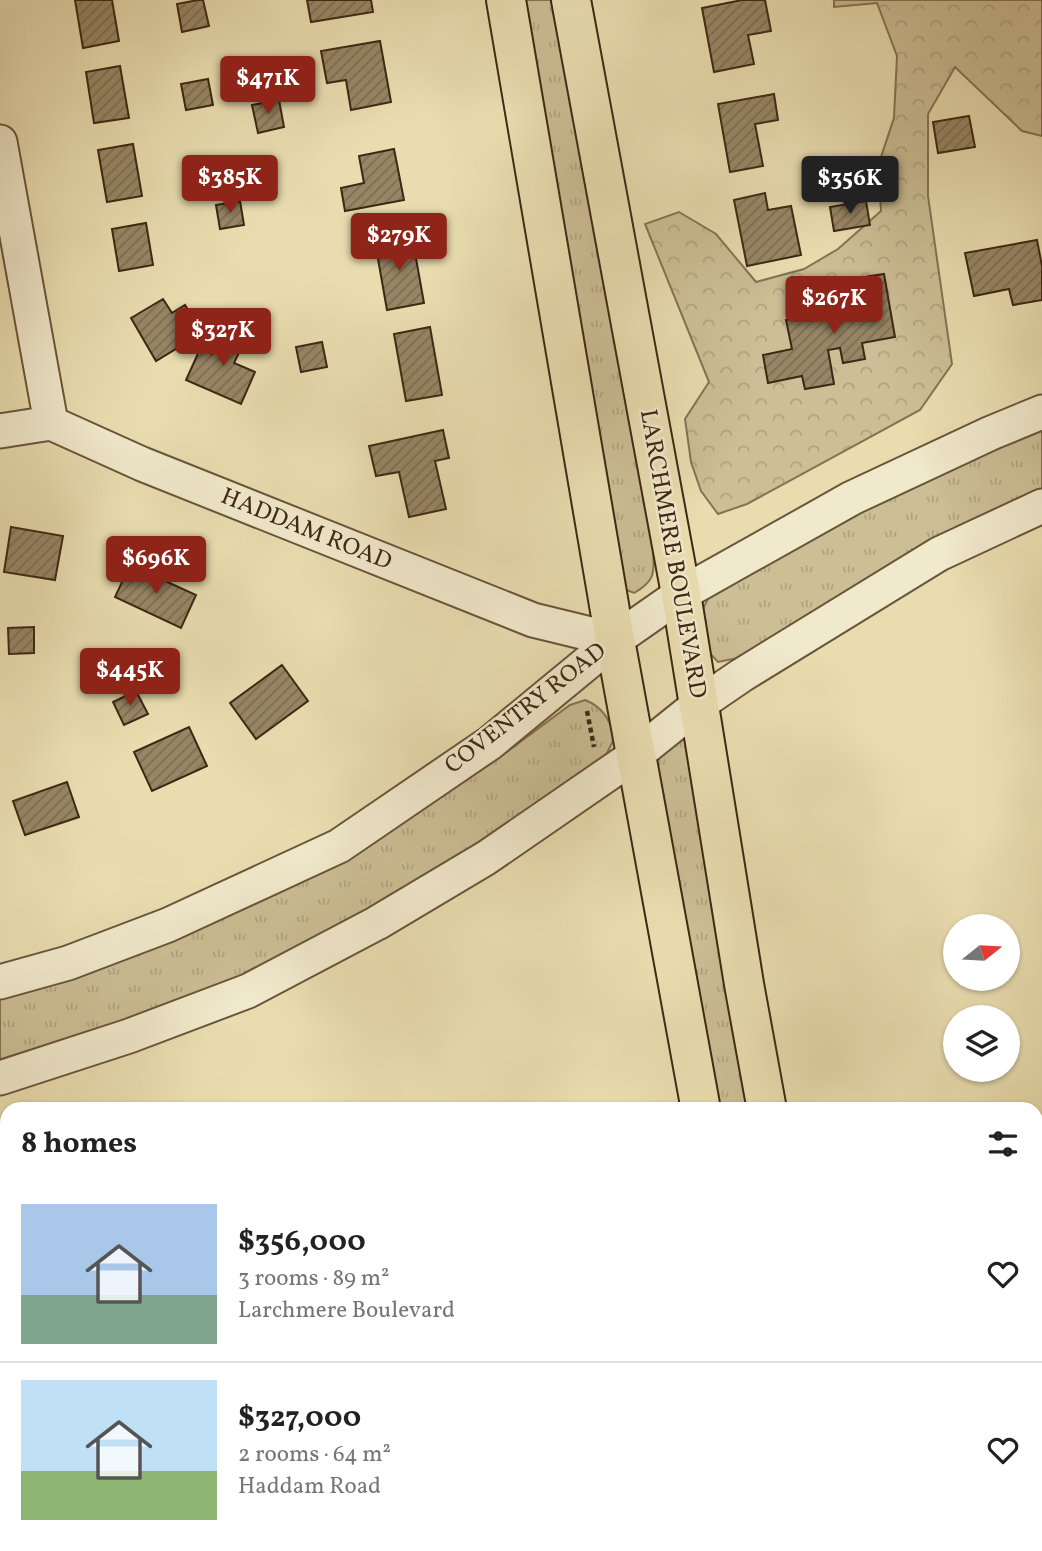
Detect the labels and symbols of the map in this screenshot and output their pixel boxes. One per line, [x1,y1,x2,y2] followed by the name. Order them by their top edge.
[219,57,317,116] pin: $471K
[181,156,279,215] pin: $385K
[801,156,899,216] pin: $356K
[350,214,448,273] pin: $279K
[785,276,883,336] pin: $267K
[174,308,272,368] pin: $327K
[630,407,714,701] street label: LARCHMERE BOULEVARD
[216,480,396,580] street label: HADDAM ROAD
[107,536,205,596] pin: $696K
[438,635,614,783] street label: COVENTRY ROAD
[81,648,179,708] pin: $445K
[943,914,1020,990] north arrow

